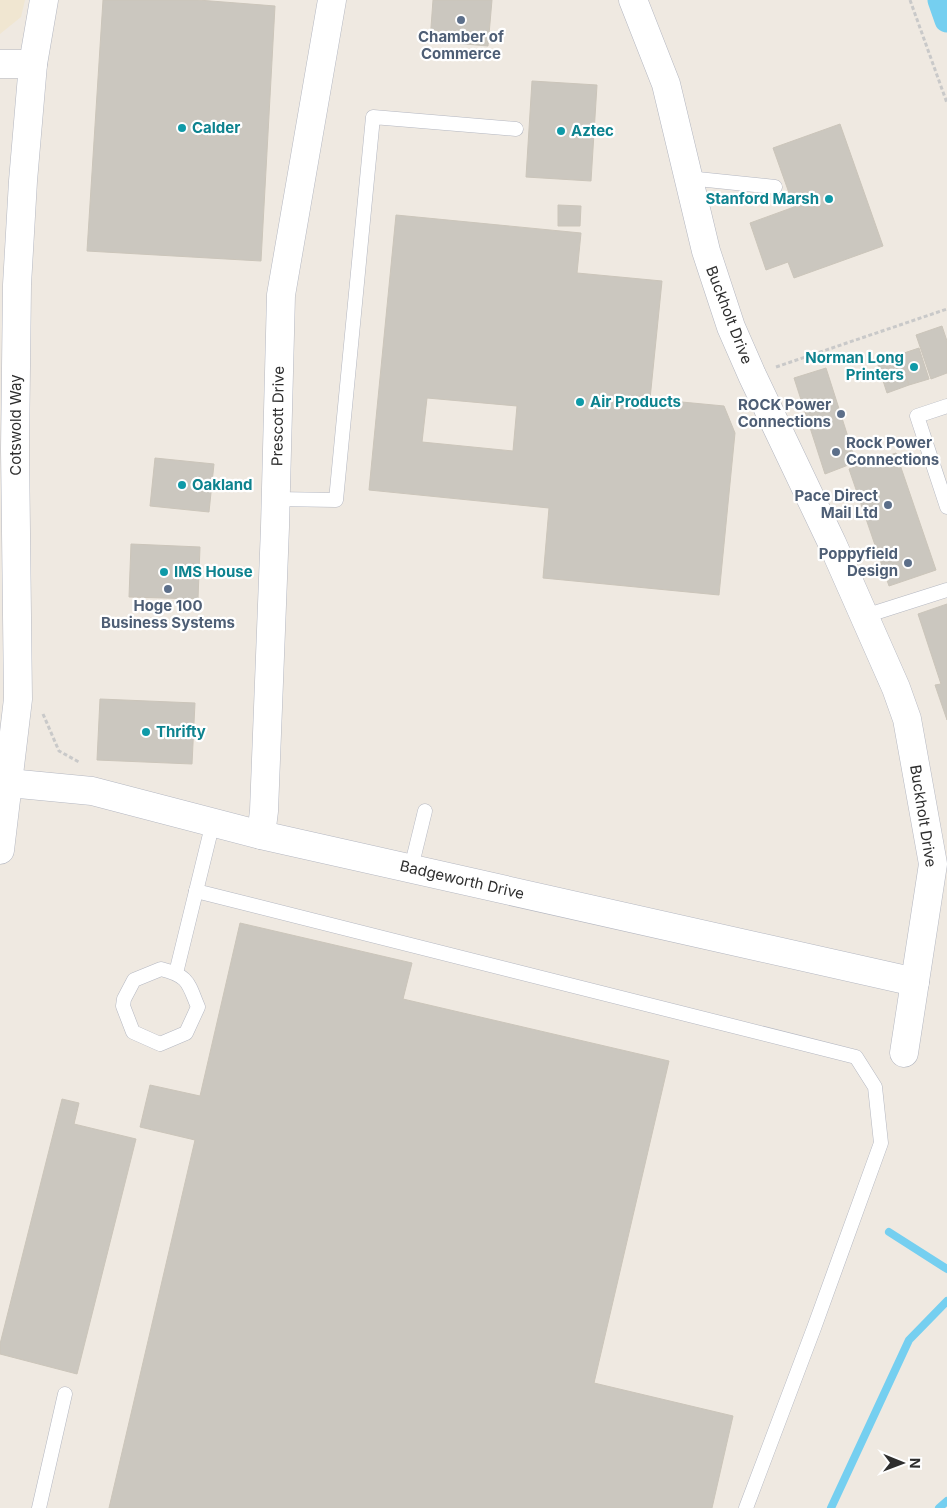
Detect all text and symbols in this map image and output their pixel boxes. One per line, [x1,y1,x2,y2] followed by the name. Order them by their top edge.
[455,14,467,26] marker: Chamber of Commerce
[418,27,504,63] place label: Chamber of Commerce
[192,118,240,137] place label: Calder
[571,121,614,140] place label: Aztec
[176,122,188,134] marker: Calder
[555,125,567,137] marker: Aztec
[705,189,819,208] place label: Stanford Marsh
[823,193,835,205] marker: Stanford Marsh
[702,263,757,367] street label: Buckholt Drive
[805,348,904,384] place label: Norman Long Printers
[908,361,920,373] marker: Norman Long Printers
[267,366,288,466] street label: Prescott Drive
[6,374,25,476] street label: Cotswold Way
[590,392,681,411] place label: Air Products
[738,395,831,431] place label: ROCK Power Connections
[574,396,586,408] marker: Air Products
[835,408,847,420] marker: ROCK Power Connections
[846,433,939,469] place label: Rock Power Connections
[830,446,842,458] marker: Rock Power Connections
[192,475,253,494] place label: Oakland
[176,479,188,491] marker: Oakland
[795,486,878,522] place label: Pace Direct Mail Ltd
[882,499,894,511] marker: Pace Direct Mail Ltd
[819,544,898,580] place label: Poppyfield Design
[902,557,914,569] marker: Poppyfield Design
[174,562,253,581] place label: IMS House
[158,566,170,578] marker: IMS House
[162,583,174,595] marker: Hoge 100 Business Systems
[101,596,235,632] place label: Hoge 100 Business Systems
[156,722,206,741] place label: Thrifty
[140,726,152,738] marker: Thrifty
[906,763,941,869] street label: Buckholt Drive
[398,856,526,903] street label: Badgeworth Drive
[877,1438,927,1488] north arrow
[907,1458,924,1469] text: N

